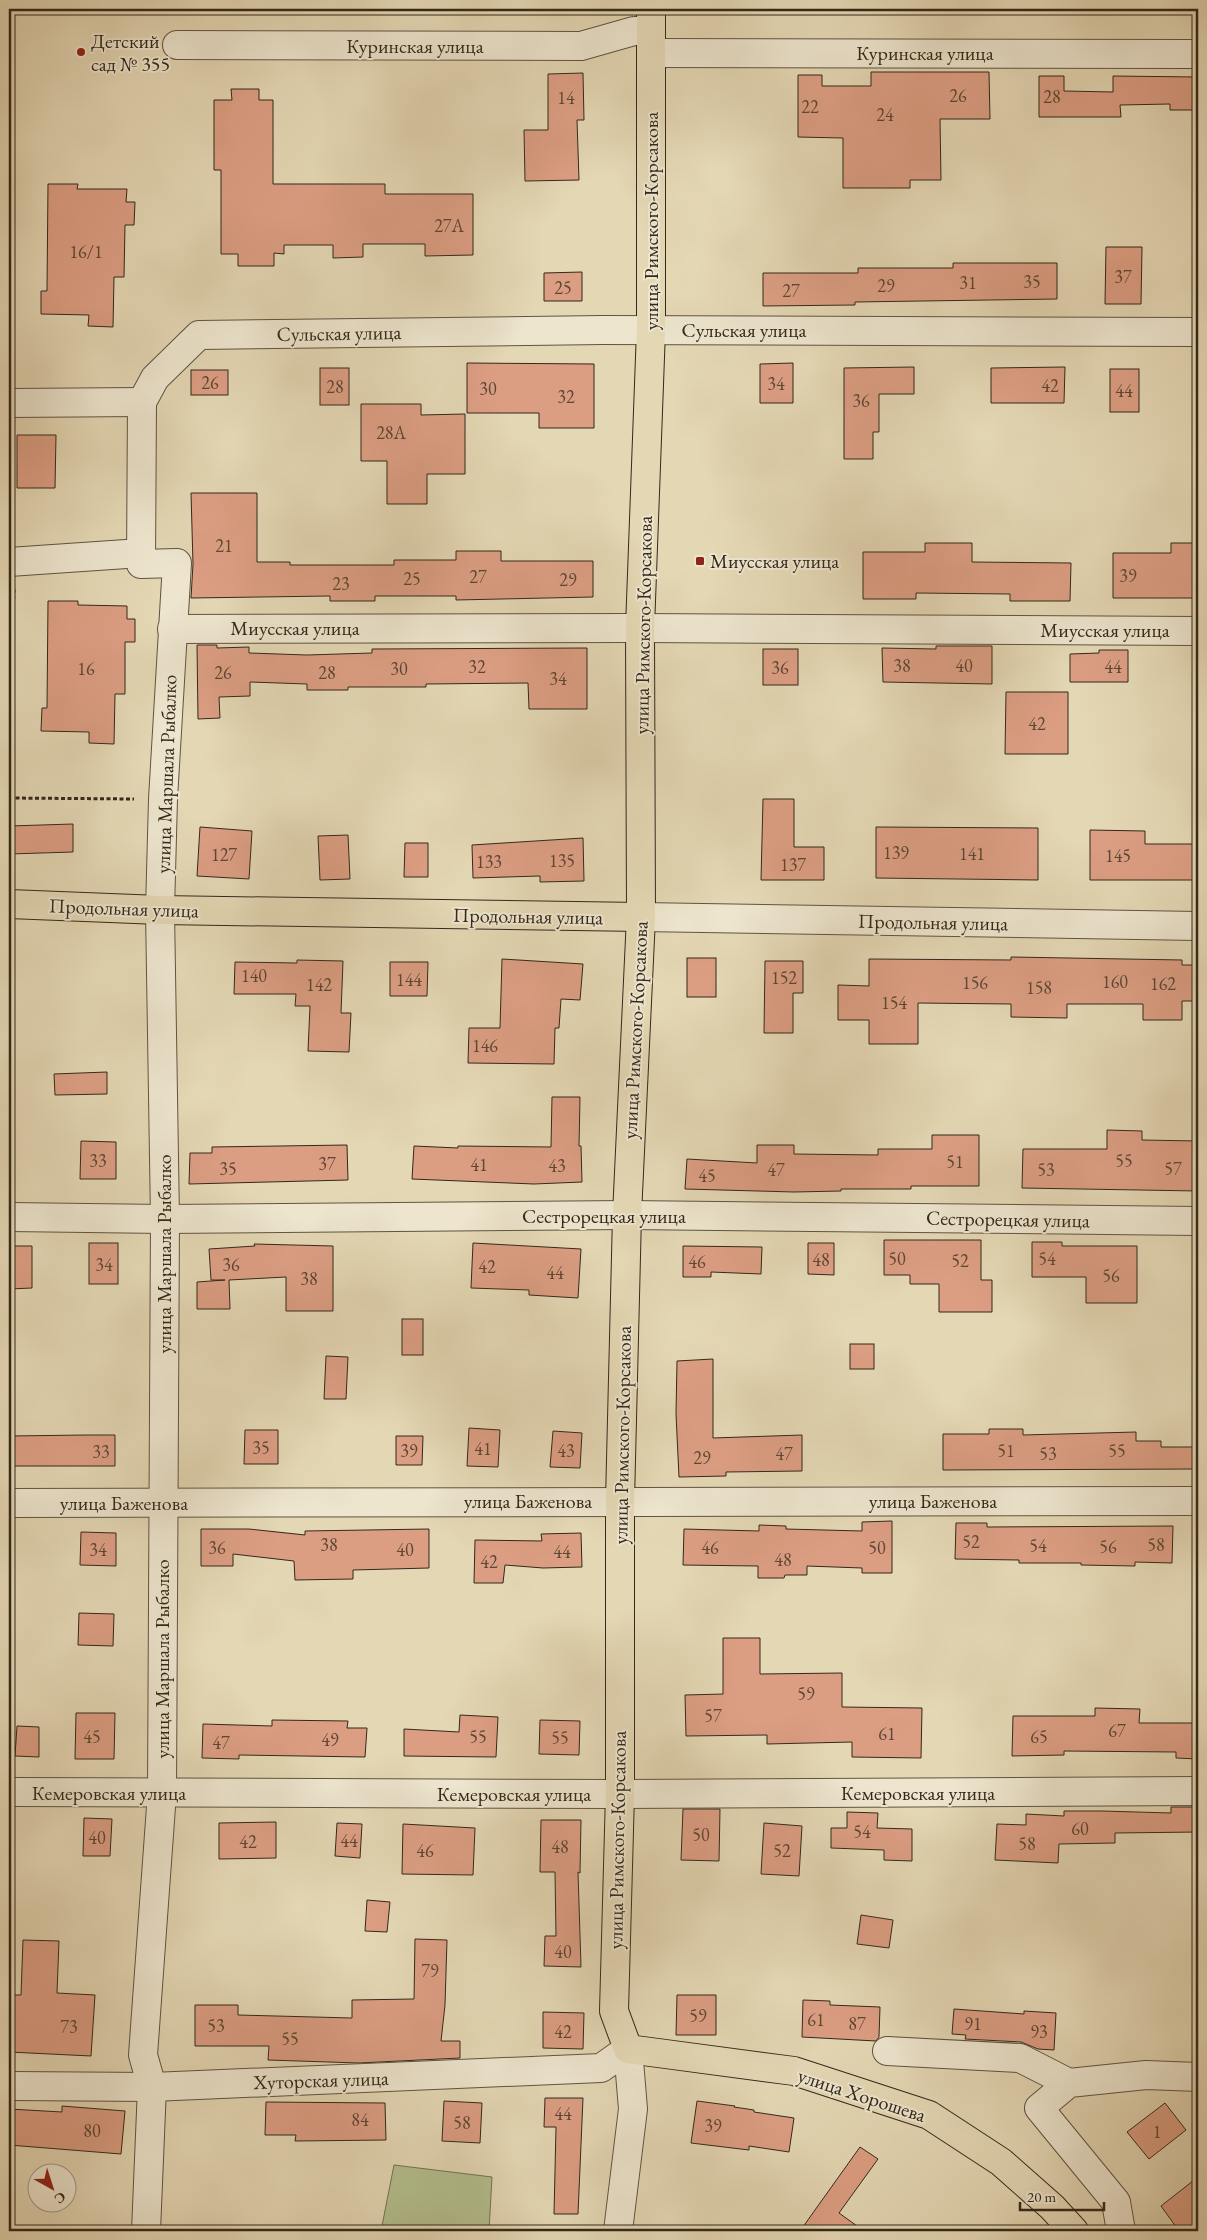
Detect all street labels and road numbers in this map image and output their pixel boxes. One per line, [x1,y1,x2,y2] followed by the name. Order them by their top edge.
[346,33,484,59] street label: Куринская улица
[856,40,994,66] street label: Куринская улица
[638,112,664,330] street label: улица Римского-Корсакова
[682,317,806,343] street label: Сульская улица
[276,319,402,347] street label: Сульская улица
[628,515,658,735] street label: улица Римского-Корсакова
[230,615,360,641] street label: Миусская улица
[1040,617,1170,643] street label: Миусская улица
[150,674,182,874] street label: улица Маршала Рыбалко
[48,892,200,924] street label: Продольная улица
[453,902,603,930] street label: Продольная улица
[858,908,1008,936] street label: Продольная улица
[616,920,654,1140] street label: улица Римского-Корсакова
[151,1154,177,1354] street label: улица Маршала Рыбалко
[522,1203,686,1229] street label: Сестрорецкая улица
[926,1205,1090,1233] street label: Сестрорецкая улица
[607,1325,637,1545] street label: улица Римского-Корсакова
[464,1488,592,1514] street label: улица Баженова
[869,1488,997,1514] street label: улица Баженова
[60,1490,188,1516] street label: улица Баженова
[149,1559,175,1759] street label: улица Маршала Рыбалко
[602,1730,632,1950] street label: улица Римского-Корсакова
[32,1780,186,1806] street label: Кемеровская улица
[841,1780,995,1806] street label: Кемеровская улица
[437,1781,591,1807] street label: Кемеровская улица
[795,2062,929,2128] street label: улица Хорошева
[252,2065,389,2095] street label: Хуторская улица

